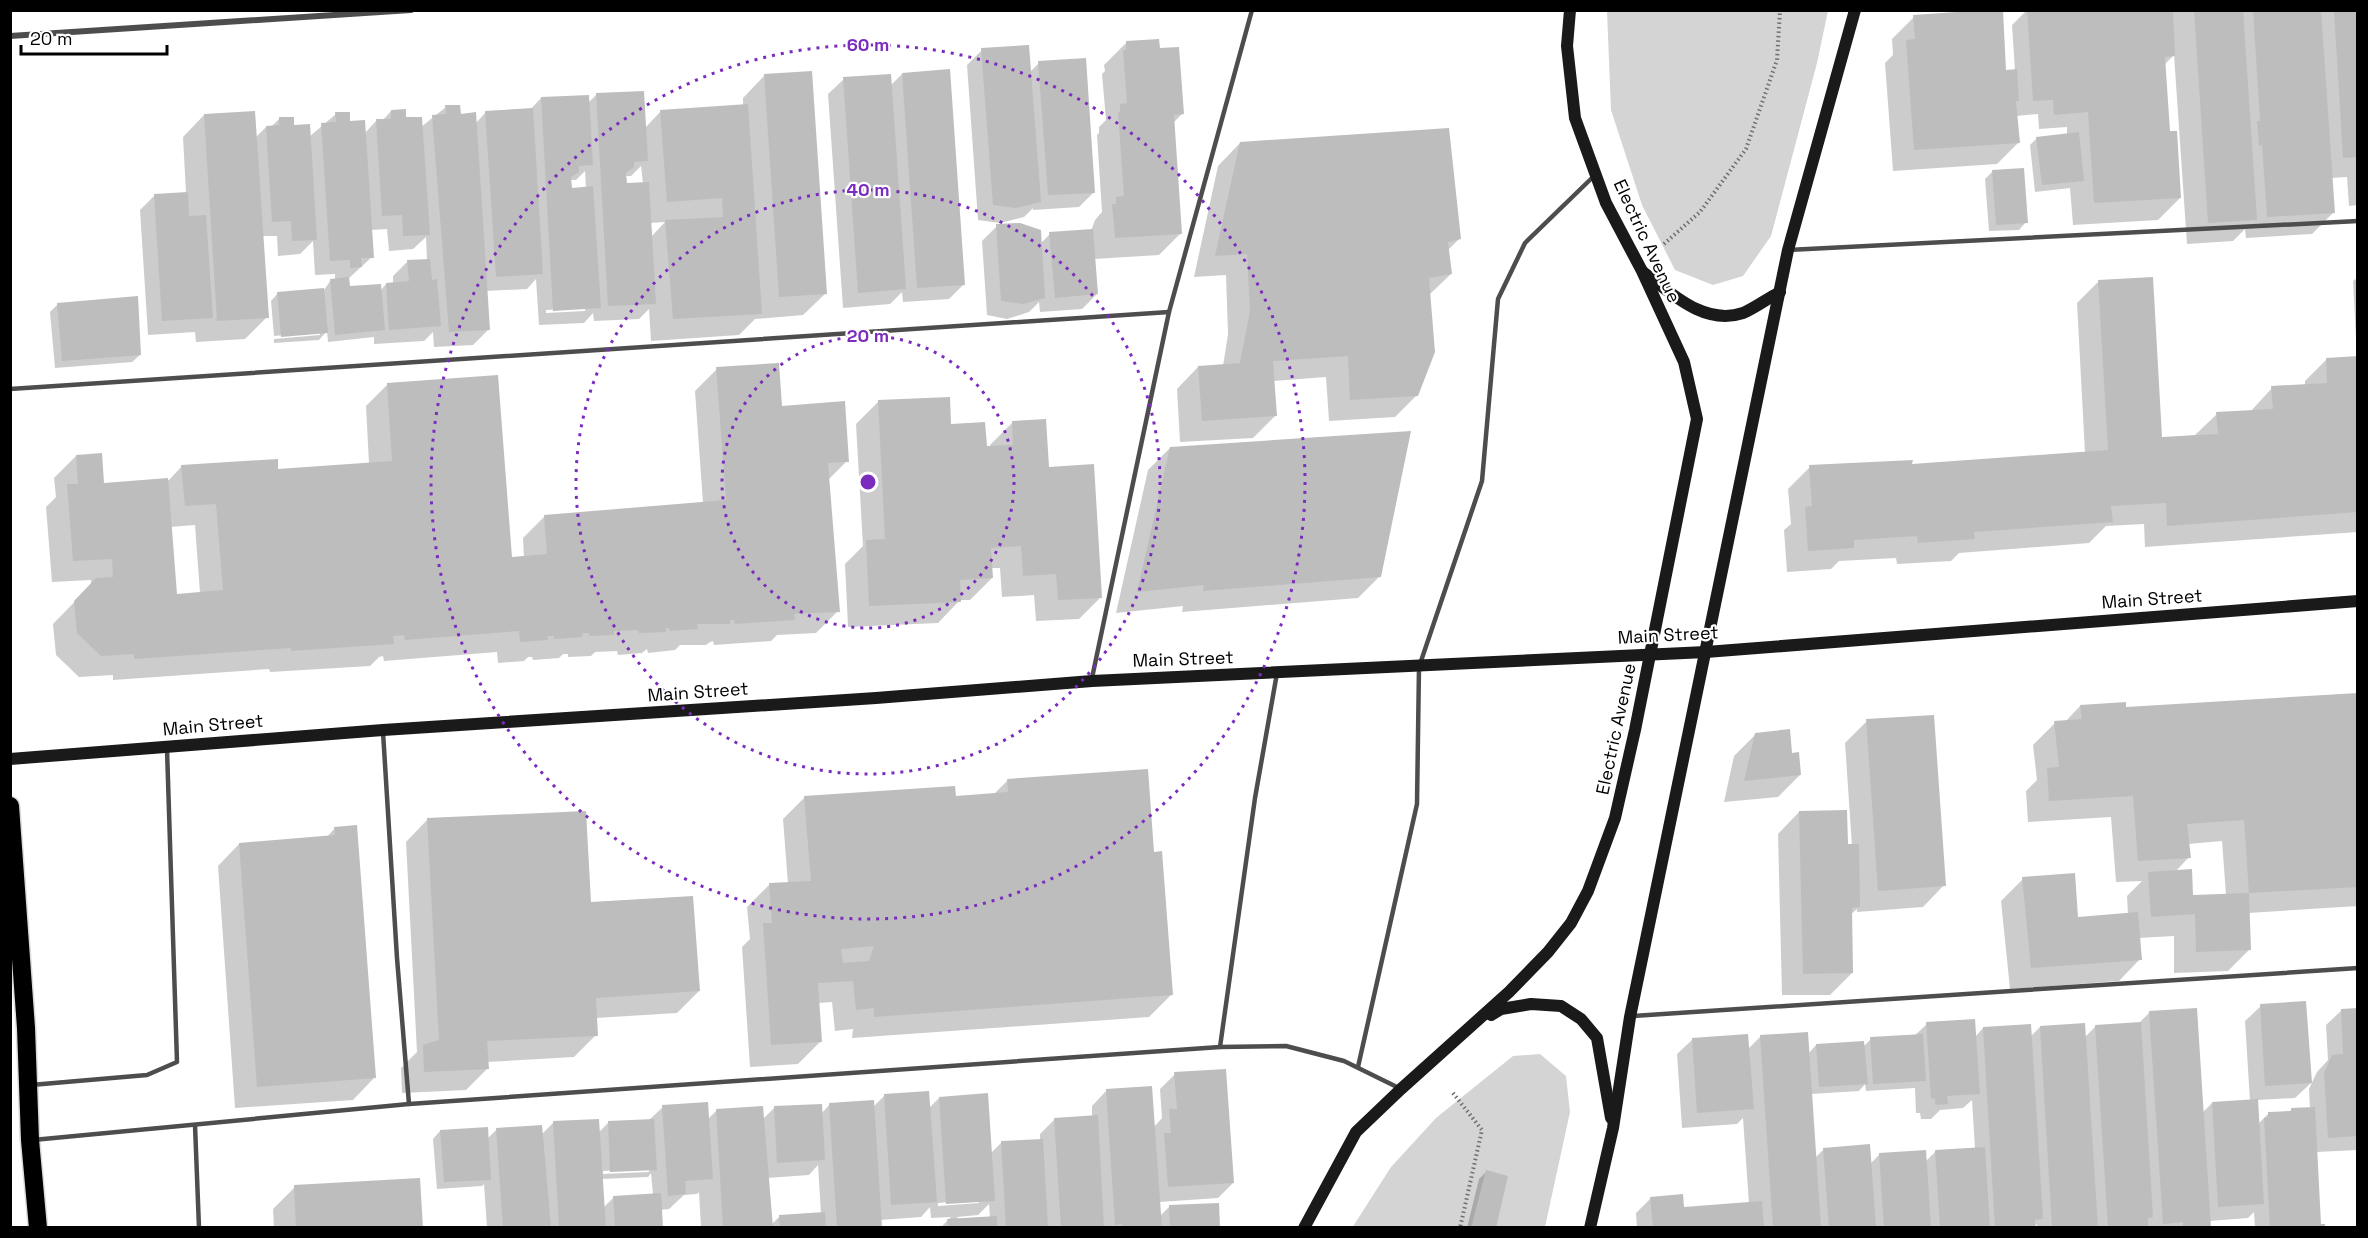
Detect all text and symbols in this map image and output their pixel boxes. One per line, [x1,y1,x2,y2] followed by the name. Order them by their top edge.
[21,18,166,56] scale bar
[30,27,73,50] text: 20 m
[847,33,889,56] text: 60 m
[1609,175,1686,306] street label: Electric Avenue
[846,178,890,201] text: 40 m
[847,324,889,347] text: 20 m
[858,472,878,492] centre of rings
[2101,584,2203,613] street label: Main Street
[1617,620,1719,649] street label: Main Street
[1132,645,1234,672] street label: Main Street
[1590,661,1641,797] street label: Electric Avenue
[647,677,749,706] street label: Main Street
[162,709,264,740] street label: Main Street

